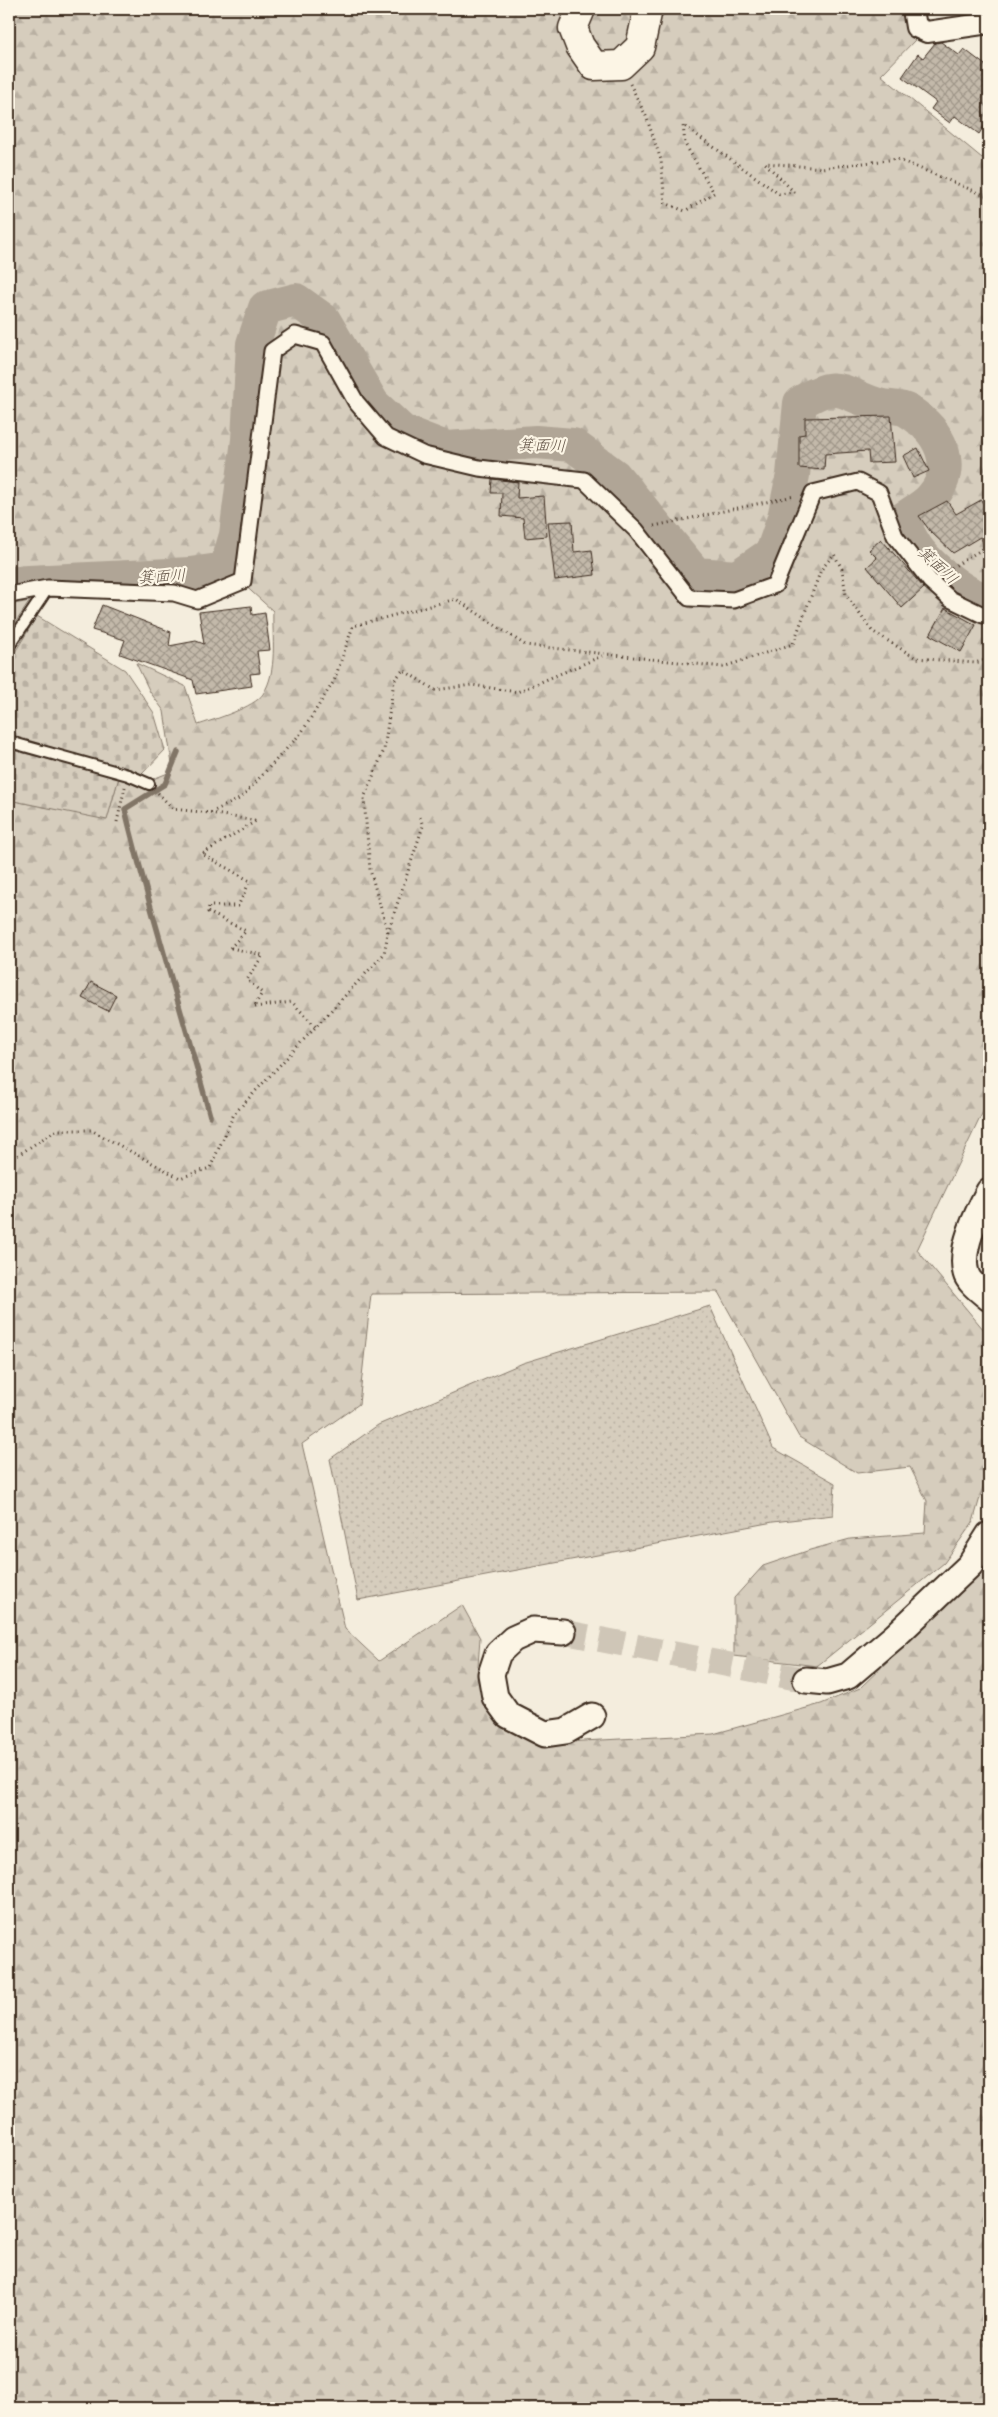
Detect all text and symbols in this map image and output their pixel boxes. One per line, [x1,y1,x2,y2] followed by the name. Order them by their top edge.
[518,430,566,460] water label: 箕面川
[911,538,965,592] water label: 箕面川
[137,560,187,592] water label: 箕面川

